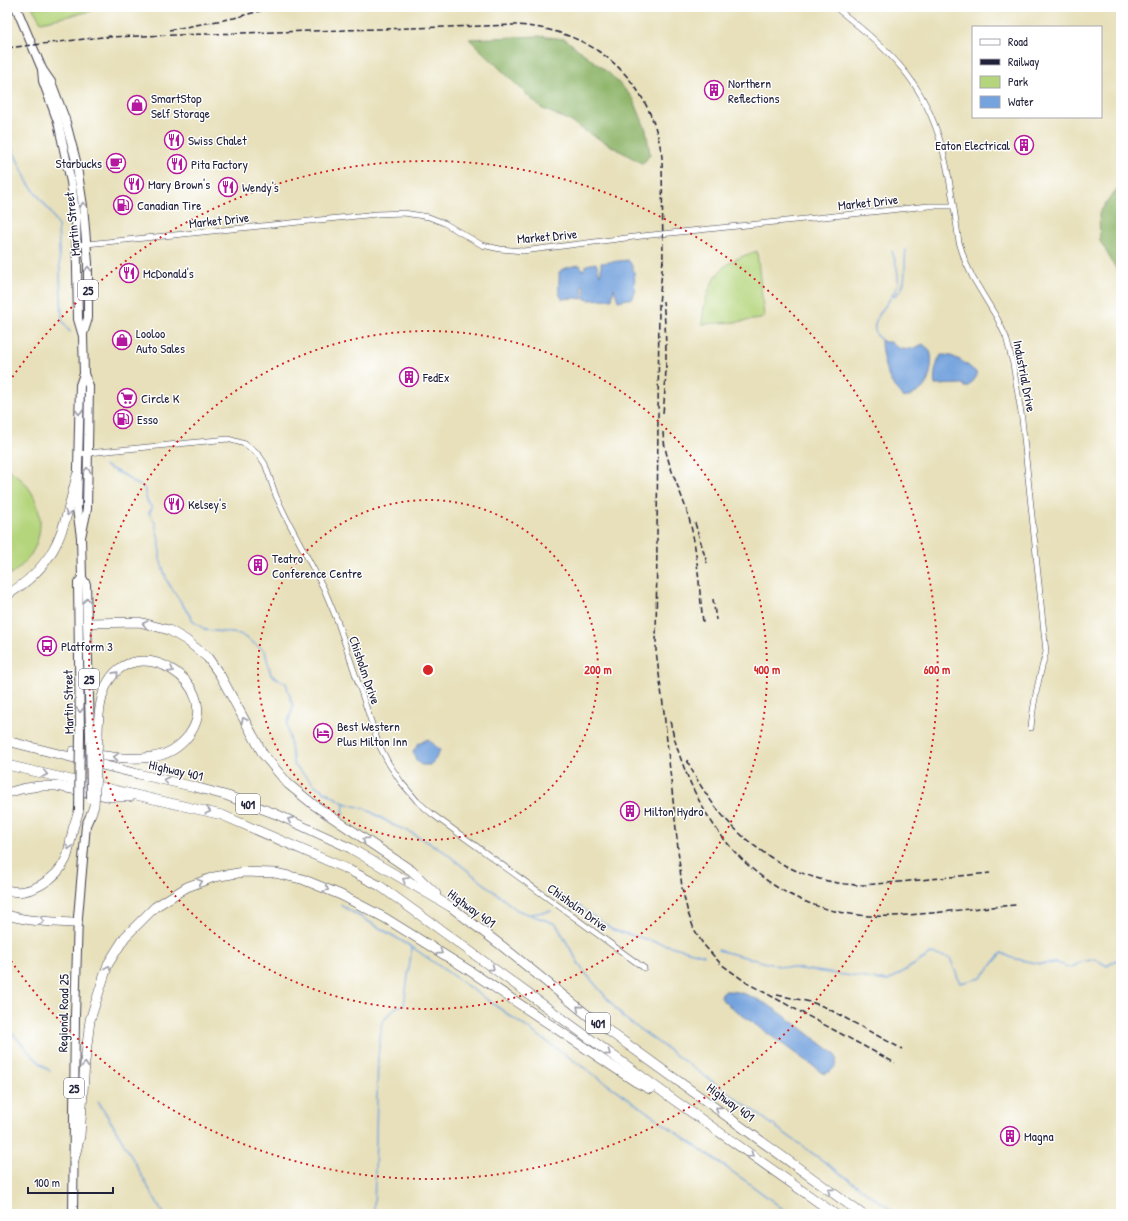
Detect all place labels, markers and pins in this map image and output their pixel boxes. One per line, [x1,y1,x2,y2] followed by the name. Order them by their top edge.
[728,74,779,107] place label: Northern Reflections
[703,79,725,101] building icon: Northern Reflections
[151,89,210,122] place label: SmartStop Self Storage
[126,94,148,116] shop icon: SmartStop Self Storage
[163,129,185,151] restaurant icon: Swiss Chalet
[188,131,247,149] place label: Swiss Chalet
[1013,134,1035,156] building icon: Eaton Electrical
[935,136,1011,154] place label: Eaton Electrical
[105,152,127,174] cafe icon: Starbucks
[166,153,188,175] restaurant icon: Pita Factory
[55,154,102,172] place label: Starbucks
[191,155,248,173] place label: Pita Factory
[123,173,145,195] restaurant icon: Mary Brown's
[148,175,210,193] place label: Mary Brown's
[217,176,239,198] restaurant icon: Wendy's
[242,178,279,196] place label: Wendy's
[112,194,134,216] fuel station icon: Canadian Tire
[137,196,201,214] place label: Canadian Tire
[118,262,140,284] restaurant icon: McDonald's
[143,264,194,282] place label: McDonald's
[136,324,185,357] place label: Looloo Auto Sales
[111,329,133,351] shop icon: Looloo Auto Sales
[398,366,420,388] building icon: FedEx
[422,368,450,386] place label: FedEx
[116,387,138,409] supermarket icon: Circle K
[141,389,180,407] place label: Circle K
[112,408,134,430] fuel station icon: Esso
[137,410,158,428] place label: Esso
[163,493,185,515] restaurant icon: Kelsey's
[188,495,226,513] place label: Kelsey's
[272,549,362,582] place label: Teatro Conference Centre
[247,554,269,576] building icon: Teatro Conference Centre
[36,635,58,657] bus stop icon: Platform 3
[61,637,113,655] place label: Platform 3
[421,663,435,677] centre of rings
[337,717,408,750] place label: Best Western Plus Milton Inn
[312,722,334,744] hotel icon: Best Western Plus Milton Inn
[619,800,641,822] building icon: Milton Hydro
[644,802,704,820] place label: Milton Hydro
[999,1125,1021,1147] building icon: Magna
[1024,1127,1054,1145] place label: Magna

